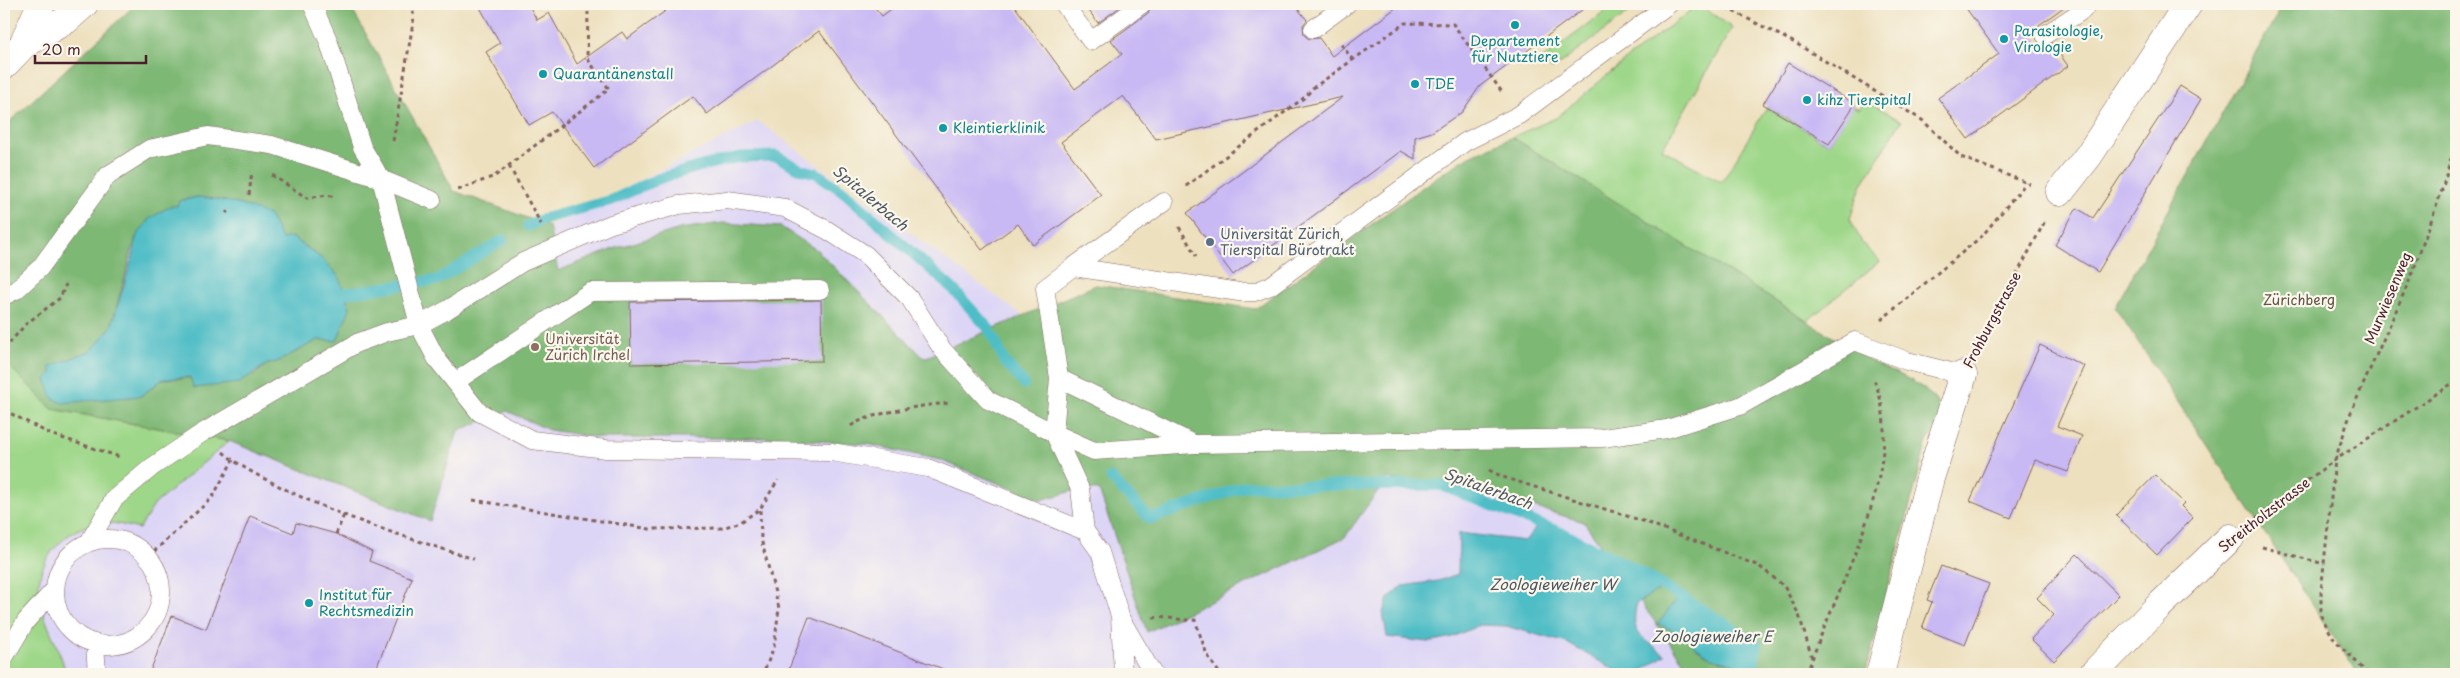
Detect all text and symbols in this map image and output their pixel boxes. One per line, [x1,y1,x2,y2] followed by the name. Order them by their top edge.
[1509,19,1521,31] marker: Departement für Nutztiere
[2014,20,2104,57] place label: Parasitologie, Virologie
[1470,30,1560,67] place label: Departement für Nutztiere
[35,32,146,64] scale bar
[1998,33,2010,45] marker: Parasitologie, Virologie
[42,37,81,60] text: 20 m
[553,63,673,84] place label: Quarantänenstall
[537,68,549,80] marker: Quarantänenstall
[1425,73,1455,94] place label: TDE
[1409,78,1421,90] marker: TDE
[1817,89,1911,110] place label: kihz Tierspital
[1801,94,1813,106] marker: kihz Tierspital
[953,117,1046,138] place label: Kleintierklinik
[937,122,949,134] marker: Kleintierklinik
[828,158,914,236] water label: Spitalerbach
[1220,223,1355,260] place label: Universität Zürich, Tierspital Bürotrakt
[1204,236,1216,248] marker: Universität Zürich, Tierspital Bürotrakt
[2359,249,2416,347] street label: Murwiesenweg
[1957,268,2026,372] street label: Frohburgstrasse
[2263,289,2335,310] park label: Zürichberg
[545,328,630,365] place label: Universität Zürich Irchel
[529,341,541,353] marker: Universität Zürich Irchel
[1441,461,1536,514] water label: Spitalerbach
[2213,472,2314,557] street label: Streitholzstrasse
[1490,572,1619,595] water label: Zoologieweiher W
[319,584,414,621] place label: Institut für Rechtsmedizin
[303,597,315,609] marker: Institut für Rechtsmedizin
[1652,624,1775,647] water label: Zoologieweiher E

